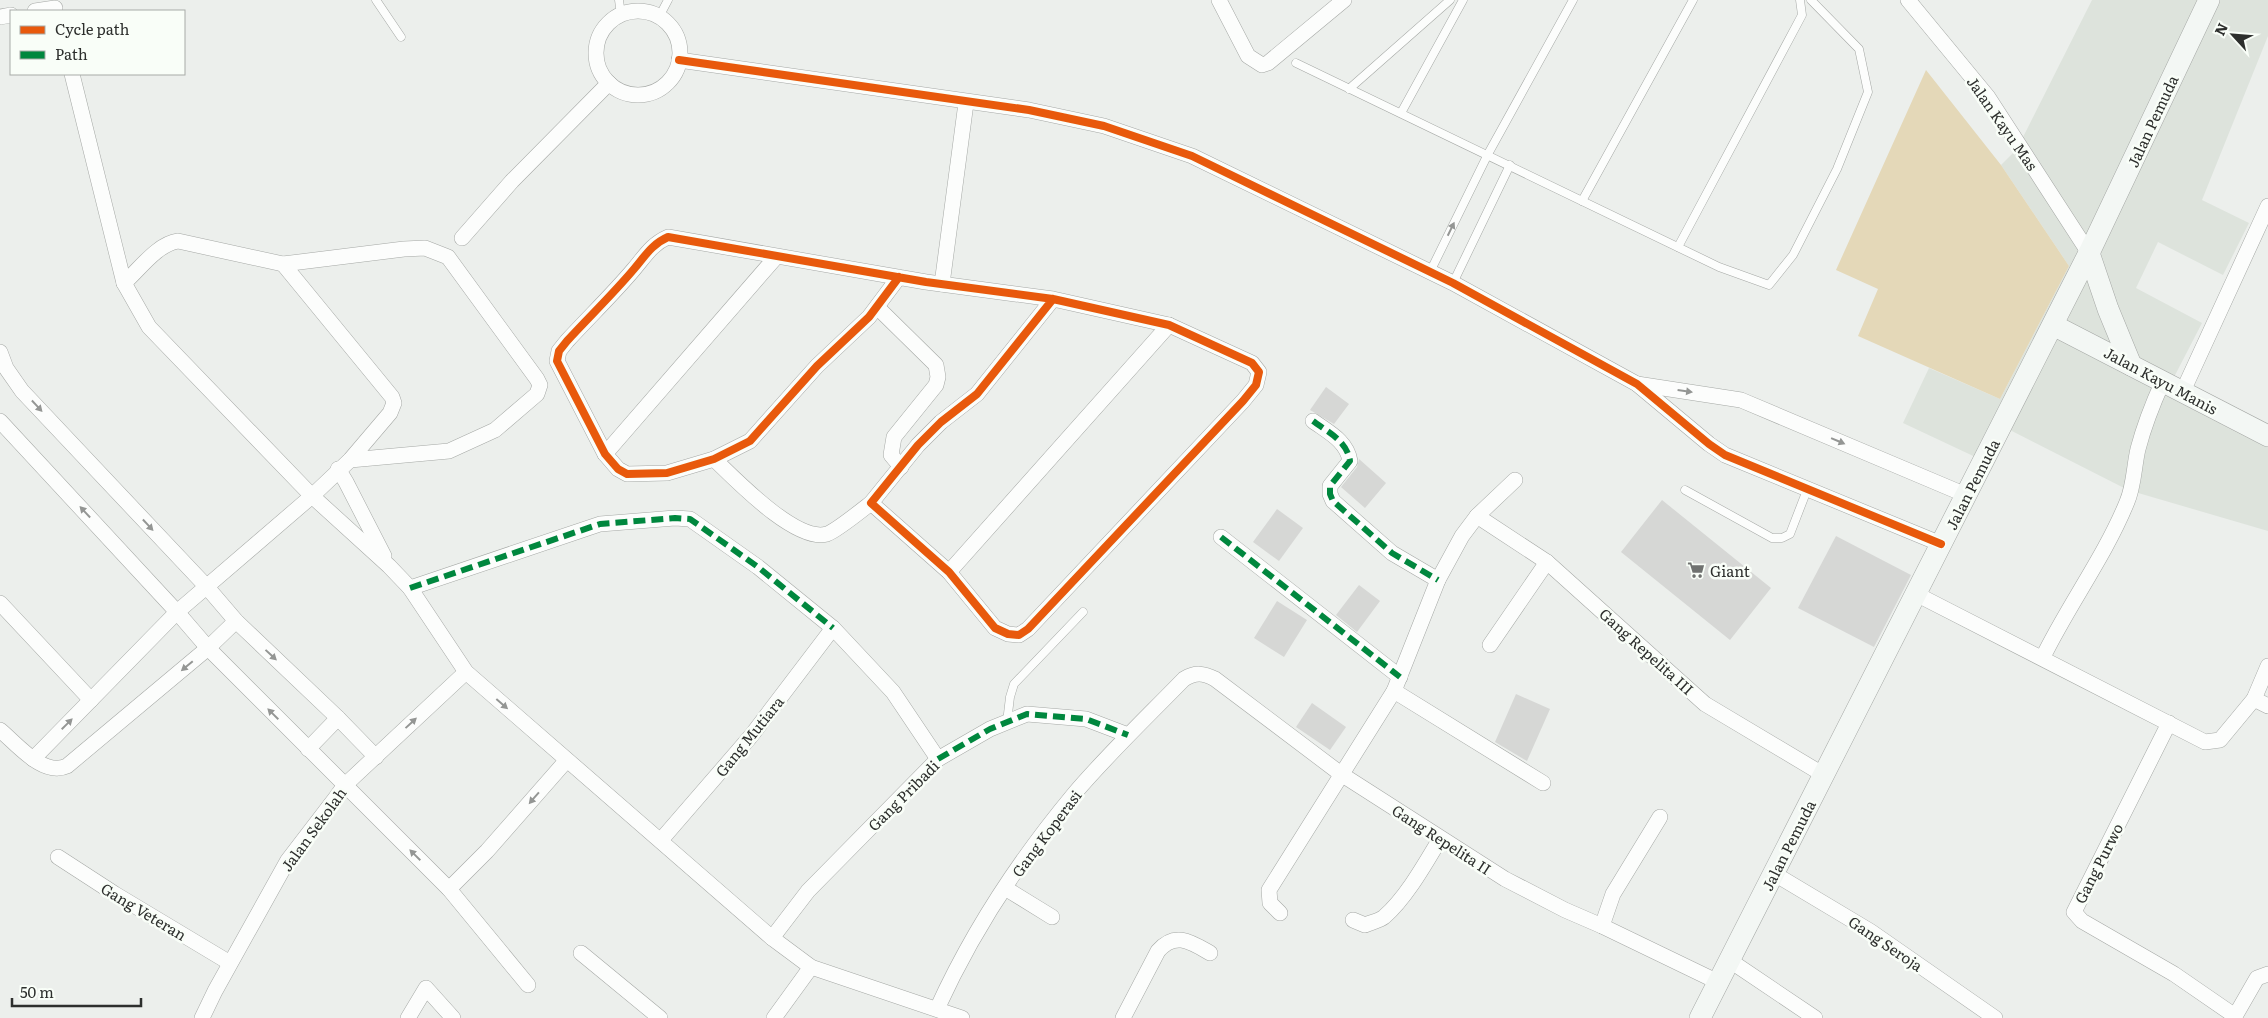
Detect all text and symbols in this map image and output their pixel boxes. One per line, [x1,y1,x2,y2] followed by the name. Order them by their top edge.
[10,10,185,75] legend
[2208,10,2258,60] north arrow
[55,17,130,40] text: Cycle path
[2209,19,2232,39] text: N
[55,42,88,65] text: Path
[2121,70,2184,171] street label: Jalan Pemuda
[1962,71,2044,175] street label: Jalan Kayu Mas
[1447,221,1455,236] one-way arrow
[2100,340,2222,420] street label: Jalan Kayu Manis
[1677,387,1693,395] one-way arrow
[31,400,43,412] one-way arrow
[1939,434,2005,533] street label: Jalan Pemuda
[1831,437,1846,445] one-way arrow
[79,507,91,519] one-way arrow
[142,518,154,530] one-way arrow
[1710,559,1750,582] place label: Giant
[1686,560,1706,580] supermarket icon: Giant
[1595,602,1699,700] street label: Gang Repelita III
[265,649,277,661] one-way arrow
[180,660,193,671] one-way arrow
[709,690,789,781] street label: Gang Mutiara
[496,699,509,710] one-way arrow
[267,708,279,720] one-way arrow
[405,717,417,729] one-way arrow
[61,718,73,730] one-way arrow
[862,754,944,836] street label: Gang Pribadi
[275,782,351,876] street label: Jalan Sekolah
[1006,785,1086,881] street label: Gang Koperasi
[528,791,540,803] one-way arrow
[1755,795,1821,894] street label: Jalan Pemuda
[1388,798,1496,880] street label: Gang Repelita II
[2068,819,2128,907] street label: Gang Purwo
[409,849,421,861] one-way arrow
[97,876,191,946] street label: Gang Veteran
[1844,910,1929,977] street label: Gang Seroja
[12,976,141,1008] scale bar
[20,980,54,1003] text: 50 m

